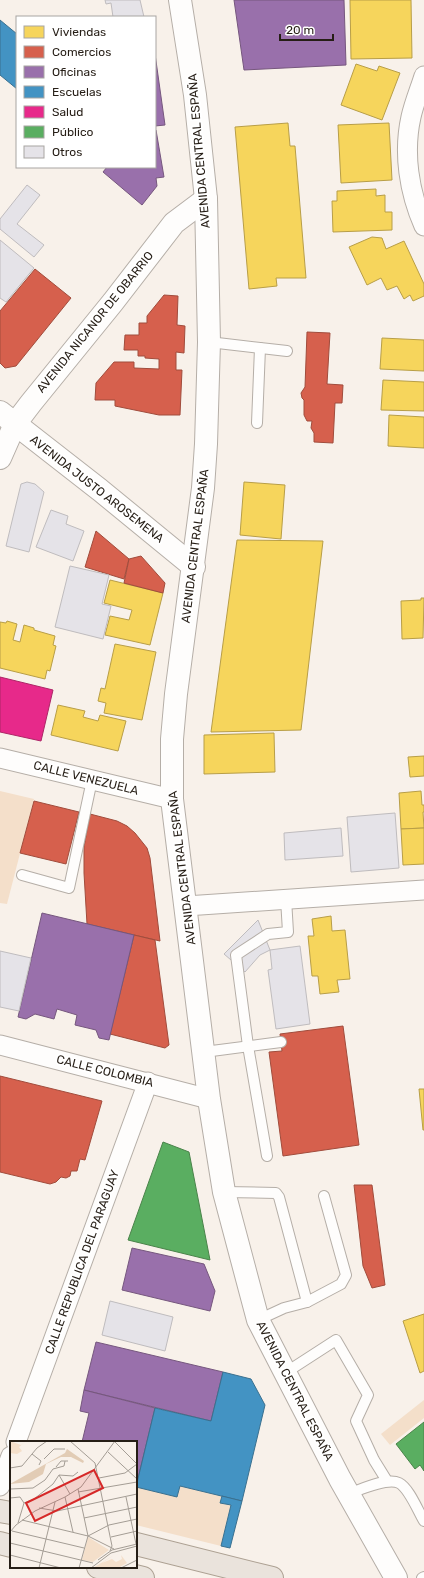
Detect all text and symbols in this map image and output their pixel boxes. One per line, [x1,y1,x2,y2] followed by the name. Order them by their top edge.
[16,16,156,168] legend
[280,16,333,42] scale bar
[286,23,314,37] text: 20 m
[52,25,106,39] text: Viviendas
[52,45,111,59] text: Comercios
[52,65,96,79] text: Oficinas
[185,73,213,229] street label: AVENIDA CENTRAL ESPAÑA
[52,85,102,99] text: Escuelas
[52,105,83,119] text: Salud
[52,125,94,139] text: Público
[52,145,82,159] text: Otros
[34,249,156,395] street label: AVENIDA NICANOR DE OBARRIO
[27,432,167,546] street label: AVENIDA JUSTO AROSEMENA
[179,468,211,624] street label: AVENIDA CENTRAL ESPAÑA
[32,758,140,798] street label: CALLE VENEZUELA
[166,790,198,946] street label: AVENIDA CENTRAL ESPAÑA
[55,1052,155,1090] street label: CALLE COLOMBIA
[42,1168,122,1356] street label: CALLE REPUBLICA DEL PARAGUAY
[254,1319,336,1463] street label: AVENIDA CENTRAL ESPAÑA
[10,1441,137,1568] inset map

